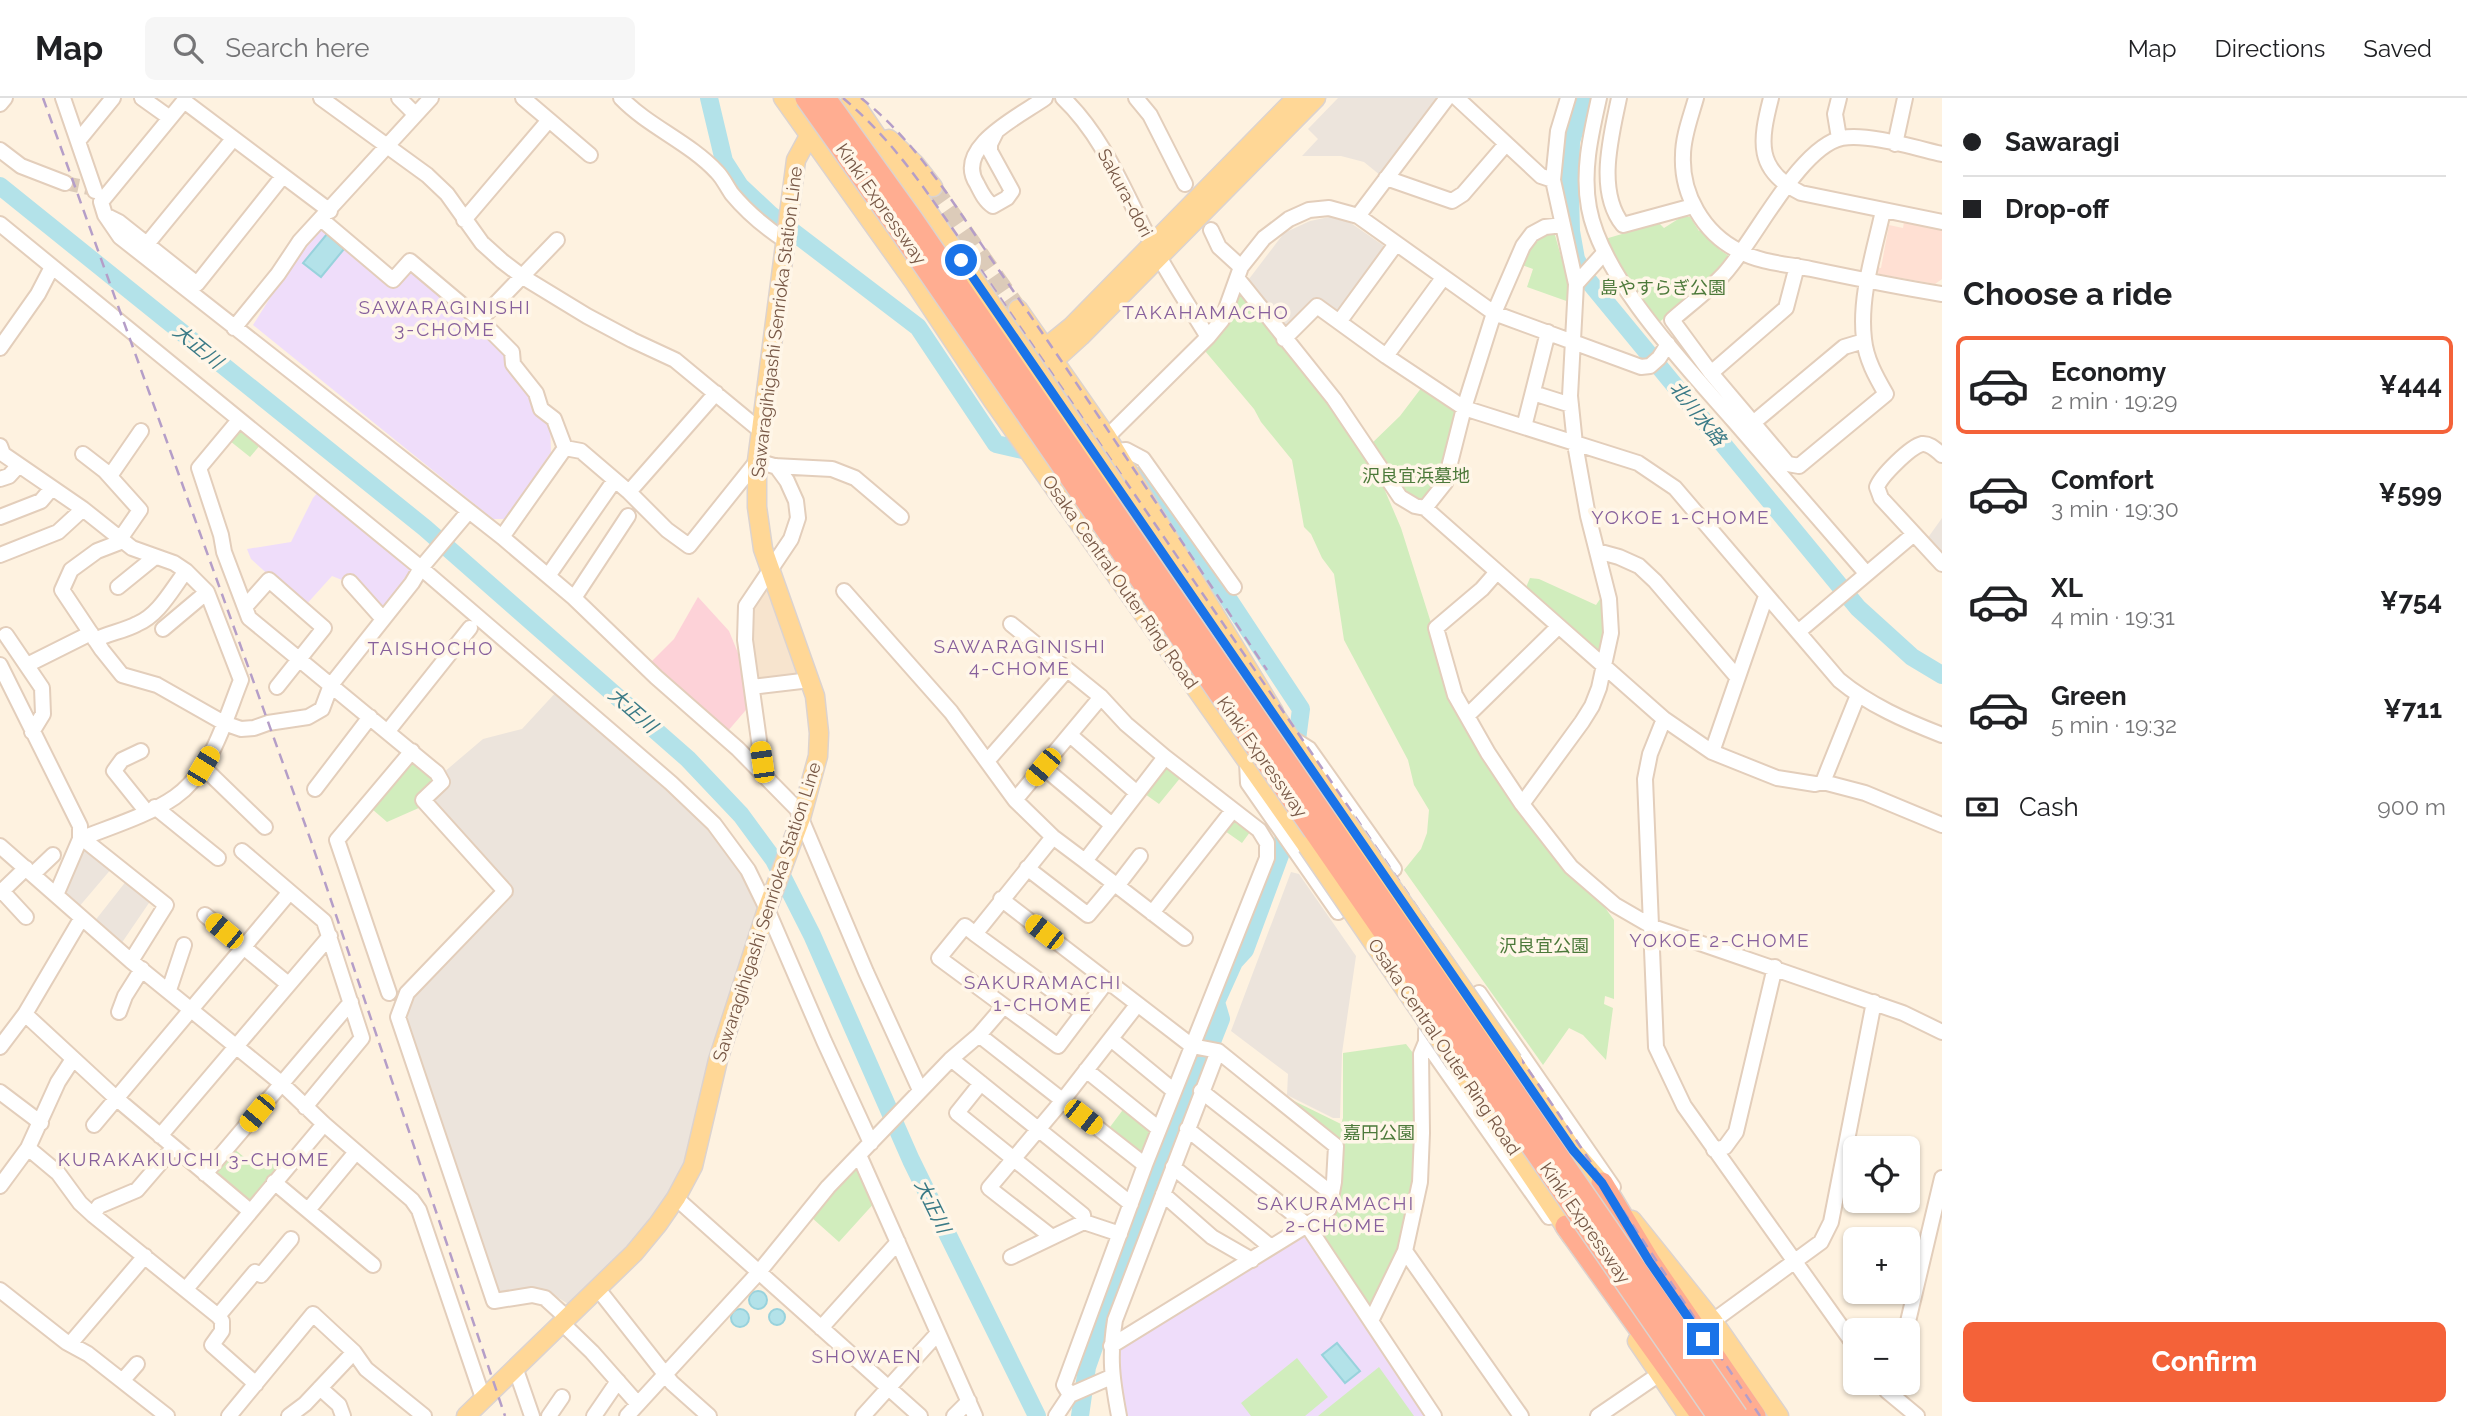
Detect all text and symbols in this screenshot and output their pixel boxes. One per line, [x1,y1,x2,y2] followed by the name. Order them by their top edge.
[145,17,635,80] search box
[35,29,103,68] text: Map
[169,29,207,67] icon: search
[225,33,370,63] text: Search here
[2128,34,2177,63] text: Map
[2215,34,2325,63] text: Directions
[2363,34,2432,63] text: Saved
[2005,127,2120,157] text: Sawaragi
[832,139,931,268] street label: Kinki Expressway
[1093,145,1157,240] street label: Sakura-dori
[747,165,806,479] street label: Sawaragihigashi Senrioka Station Line
[2005,194,2109,224] text: Drop-off
[945,244,977,276] route start
[1963,275,2172,312] text: Choose a ride
[1600,277,1726,298] park label: 島やすらぎ公園
[358,296,532,340] district label: SAWARAGINISHI 3-CHOME
[1122,301,1290,323] district label: TAKAHAMACHO
[169,320,229,374] water label: 大正川
[1967,354,2030,417] icon: car
[2051,357,2166,387] text: Economy
[2379,370,2442,400] text: ¥444
[1666,377,1732,451] water label: 北川水路
[2051,387,2178,414] text: 2 min · 19:29
[1967,462,2030,525] icon: car
[1362,465,1470,486] park label: 沢良宜浜墓地
[2051,465,2154,495] text: Comfort
[1038,471,1203,693] street label: Osaka Central Outer Ring Road
[2378,478,2442,508] text: ¥599
[2051,495,2179,522] text: 3 min · 19:30
[1591,506,1771,528] district label: YOKOE 1-CHOME
[1967,570,2030,633] icon: car
[2051,573,2083,603] text: XL
[2380,586,2442,616] text: ¥754
[2051,603,2175,630] text: 4 min · 19:31
[933,635,1107,679] district label: SAWARAGINISHI 4-CHOME
[367,637,495,659] district label: TAISHOCHO
[1967,678,2030,741] icon: car
[2051,681,2127,711] text: Green
[604,683,663,738] water label: 大正川
[1213,692,1312,821] street label: Kinki Expressway
[2383,694,2442,724] text: ¥711
[2051,711,2177,738] text: 5 min · 19:32
[749,740,776,784] car
[184,743,223,789] car
[1022,744,1065,790] car
[708,759,825,1064] street label: Sawaragihigashi Senrioka Station Line
[1963,788,2001,826] icon: cash
[2019,792,2079,822] text: Cash
[2377,793,2446,820] text: 900 m
[202,909,247,953] car
[1021,911,1068,953] car
[1629,929,1811,951] district label: YOKOE 2-CHOME
[1364,935,1525,1159] street label: Osaka Central Outer Ring Road
[1499,935,1589,956] park label: 沢良宜公園
[964,971,1122,1015] district label: SAKURAMACHI 1-CHOME
[236,1090,279,1136] car
[1060,1096,1107,1138] car
[1343,1122,1415,1143] park label: 嘉円公園
[1843,1136,1920,1395] map controls
[1843,1136,1920,1213] button: locate
[58,1148,330,1170] district label: KURAKAKIUCHI 3-CHOME
[1536,1158,1635,1287] street label: Kinki Expressway
[911,1176,956,1238] water label: 大正川
[1257,1192,1415,1236] district label: SAKURAMACHI 2-CHOME
[1843,1227,1920,1304] button: +
[1843,1318,1920,1395] button: −
[1963,1322,2446,1402] button: Confirm
[1687,1323,1719,1355] route end
[811,1345,923,1367] district label: SHOWAEN

